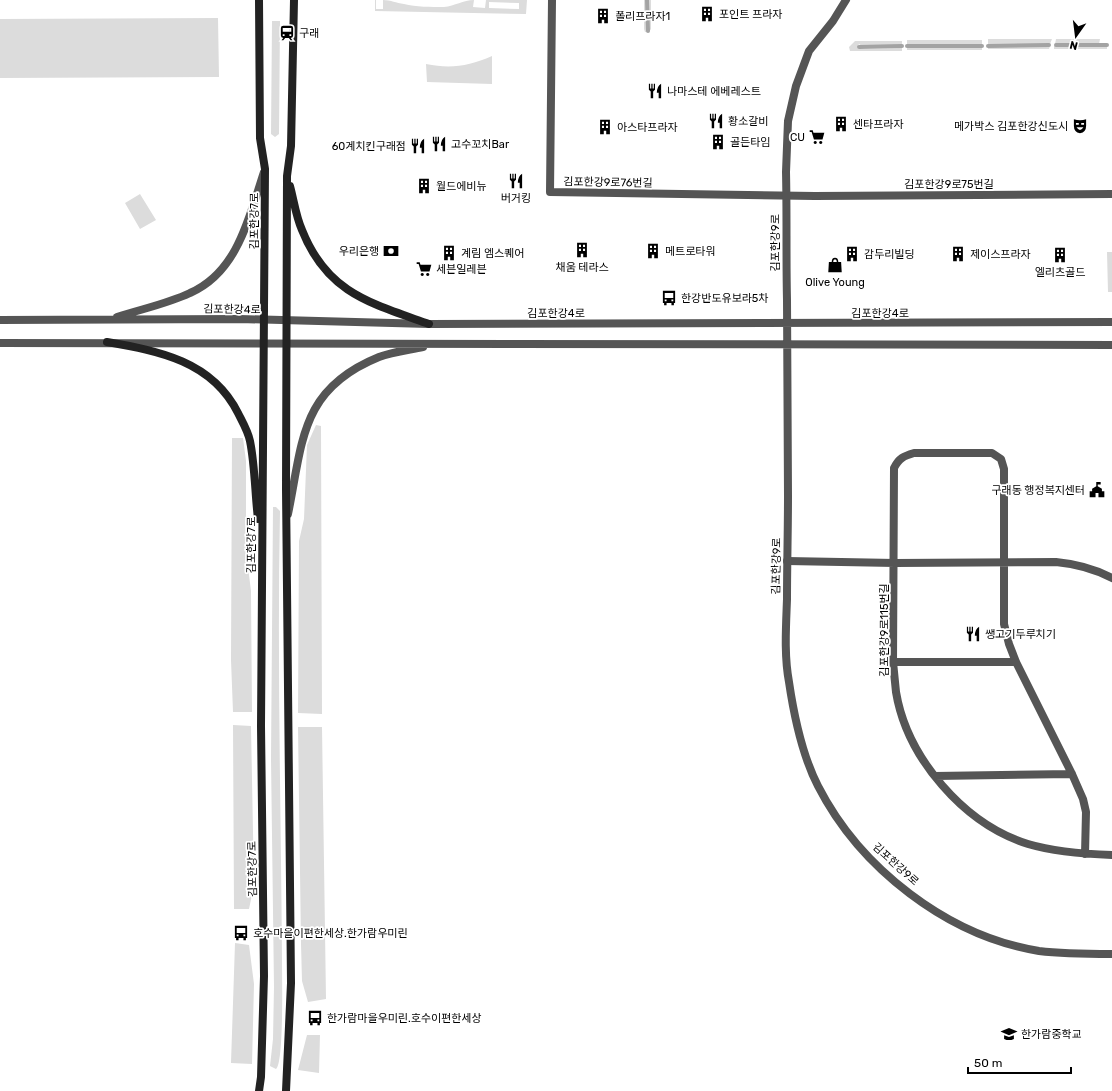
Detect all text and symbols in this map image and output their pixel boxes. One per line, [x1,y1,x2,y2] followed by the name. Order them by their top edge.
[698,5,716,23] building icon: 포인트 프라자
[594,7,612,25] building icon: 폴리프라자1
[719,8,782,21] place label: 포인트 프라자
[615,10,670,23] place label: 폴리프라자1
[1056,16,1096,56] north arrow
[278,24,296,42] station icon: 구래
[299,27,319,40] place label: 구래
[1068,38,1079,52] text: N
[646,82,664,100] restaurant icon: 나마스테 에베레스트
[667,85,761,98] place label: 나마스테 에베레스트
[707,112,725,130] restaurant icon: 황소갈비
[728,115,768,128] place label: 황소갈비
[832,115,850,133] building icon: 센타프라자
[1071,117,1089,135] theatre icon: 메가박스 김포한강신도시
[596,118,614,136] building icon: 아스타프라자
[853,118,904,131] place label: 센타프라자
[954,120,1068,133] place label: 메가박스 김포한강신도시
[617,121,678,134] place label: 아스타프라자
[808,128,826,146] supermarket icon: CU
[790,131,805,144] place label: CU
[709,133,727,151] building icon: 골든타임
[430,135,448,153] restaurant icon: 고수꼬치Bar
[730,136,770,149] place label: 골든타임
[409,137,427,155] restaurant icon: 60계치킨구래점
[451,138,510,151] place label: 고수꼬치Bar
[332,140,406,153] place label: 60계치킨구래점
[507,172,525,190] restaurant icon: 버거킹
[563,175,653,190] street label: 김포한강9로76번길
[415,177,433,195] building icon: 월드에비뉴
[904,178,994,191] street label: 김포한강9로75번길
[436,180,487,193] place label: 월드에비뉴
[501,192,531,205] place label: 버거킹
[248,193,261,249] street label: 김포한강7로
[769,214,782,272] street label: 김포한강9로
[573,241,591,259] building icon: 채움 테라스
[382,242,400,260] bank icon: 우리은행
[644,242,662,260] building icon: 메트로타워
[440,244,458,262] building icon: 계림 엠스퀘어
[339,245,379,258] place label: 우리은행
[665,245,716,258] place label: 메트로타워
[843,245,861,263] building icon: 감두리빌딩
[949,245,967,263] building icon: 제이스프라자
[1051,246,1069,264] building icon: 엘리츠골드
[461,247,524,260] place label: 계림 엠스퀘어
[864,248,915,261] place label: 감두리빌딩
[970,248,1031,261] place label: 제이스프라자
[826,256,844,274] shop icon: Olive Young
[415,260,433,278] supermarket icon: 세븐일레븐
[555,261,609,274] place label: 채움 테라스
[436,263,487,276] place label: 세븐일레븐
[1035,266,1085,279] place label: 엘리츠골드
[805,276,865,289] place label: Olive Young
[660,289,678,307] bus stop icon: 한강반도유보라5차
[681,292,769,305] place label: 한강반도유보라5차
[203,302,261,317] street label: 김포한강4로
[527,307,585,320] street label: 김포한강4로
[851,307,909,320] street label: 김포한강4로
[1088,481,1106,499] public building icon: 구래동 행정복지센터
[991,484,1085,497] place label: 구래동 행정복지센터
[245,517,258,573] street label: 김포한강7로
[770,537,783,595] street label: 김포한강9로
[878,583,891,677] street label: 김포한강9로115번길
[964,625,982,643] restaurant icon: 쌩고기두루치기
[985,628,1056,641] place label: 쌩고기두루치기
[870,840,921,888] street label: 김포한강9로
[246,841,259,897] street label: 김포한강7로
[232,924,250,942] bus stop icon: 호수마을이편한세상.한가람우미린
[253,927,408,940] place label: 호수마을이편한세상.한가람우미린
[306,1009,324,1027] bus stop icon: 한가람마을우미린.호수이편한세상
[327,1012,482,1025] place label: 한가람마을우미린.호수이편한세상
[1000,1025,1018,1043] school or university icon: 한가람중학교
[1021,1028,1082,1041] place label: 한가람중학교
[968,1049,1071,1075] scale bar
[974,1056,1002,1070] text: 50 m

